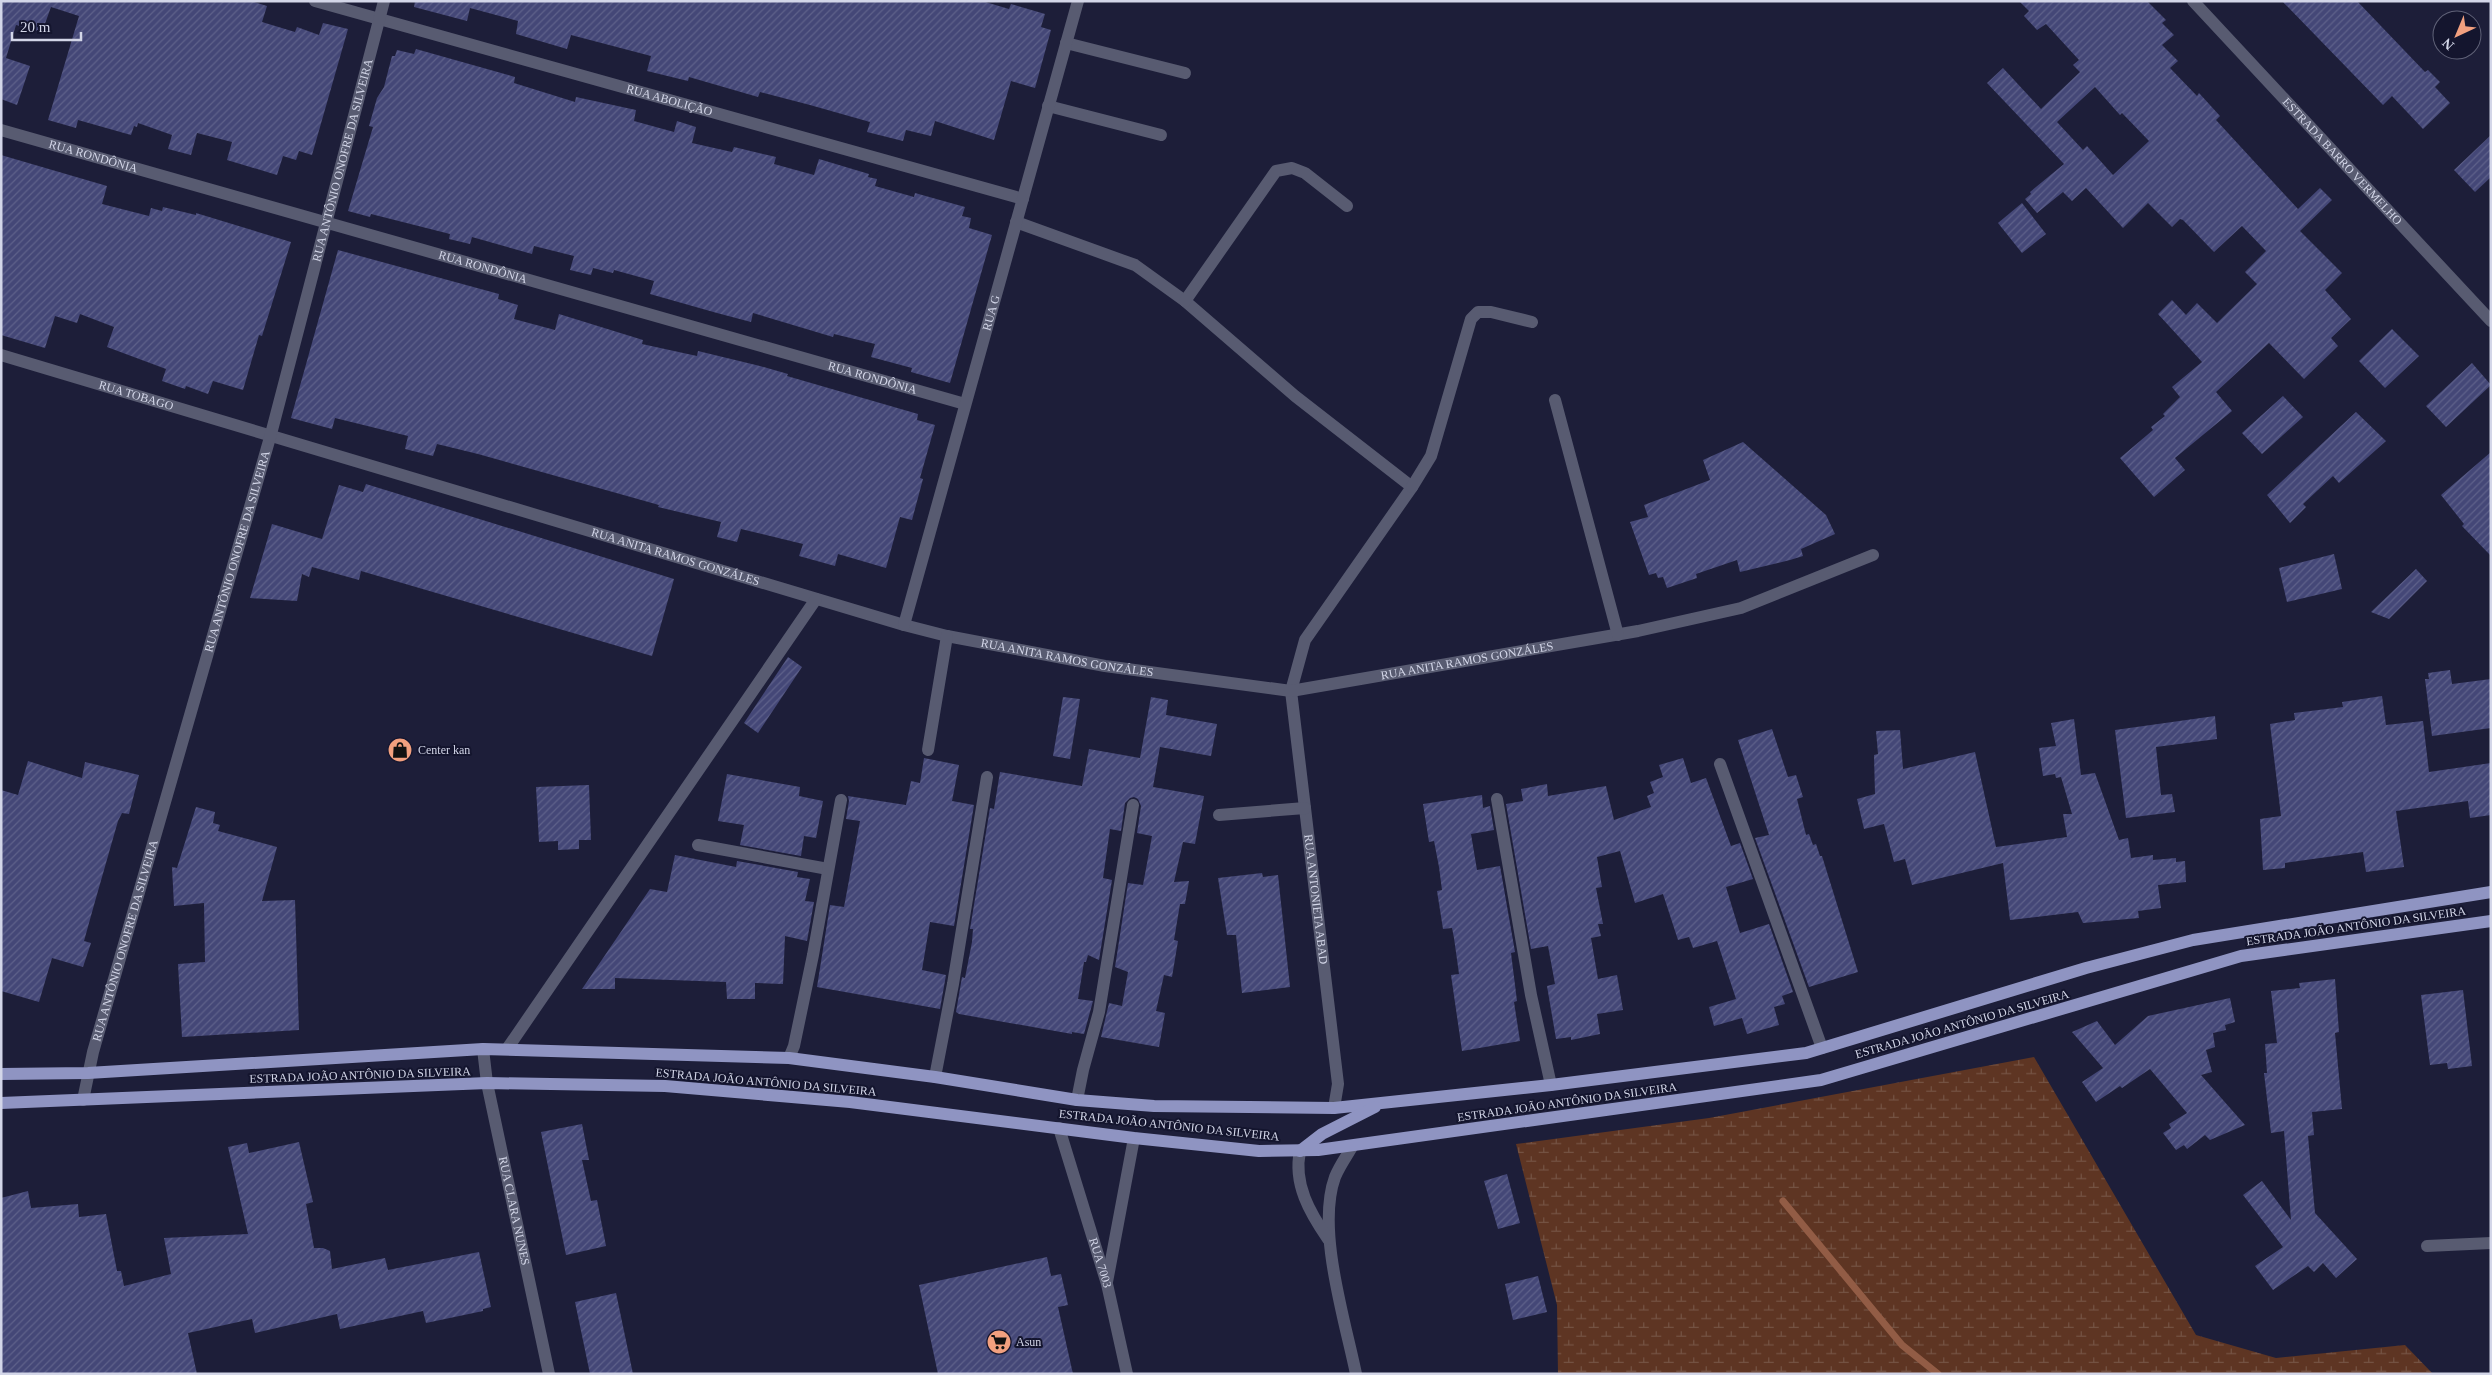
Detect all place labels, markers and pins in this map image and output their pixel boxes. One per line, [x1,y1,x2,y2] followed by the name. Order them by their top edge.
[387,737,413,763] shop icon: Center kan
[418,743,470,757] place label: Center kan
[986,1329,1012,1355] supermarket icon: Asun
[1016,1335,1041,1349] place label: Asun

